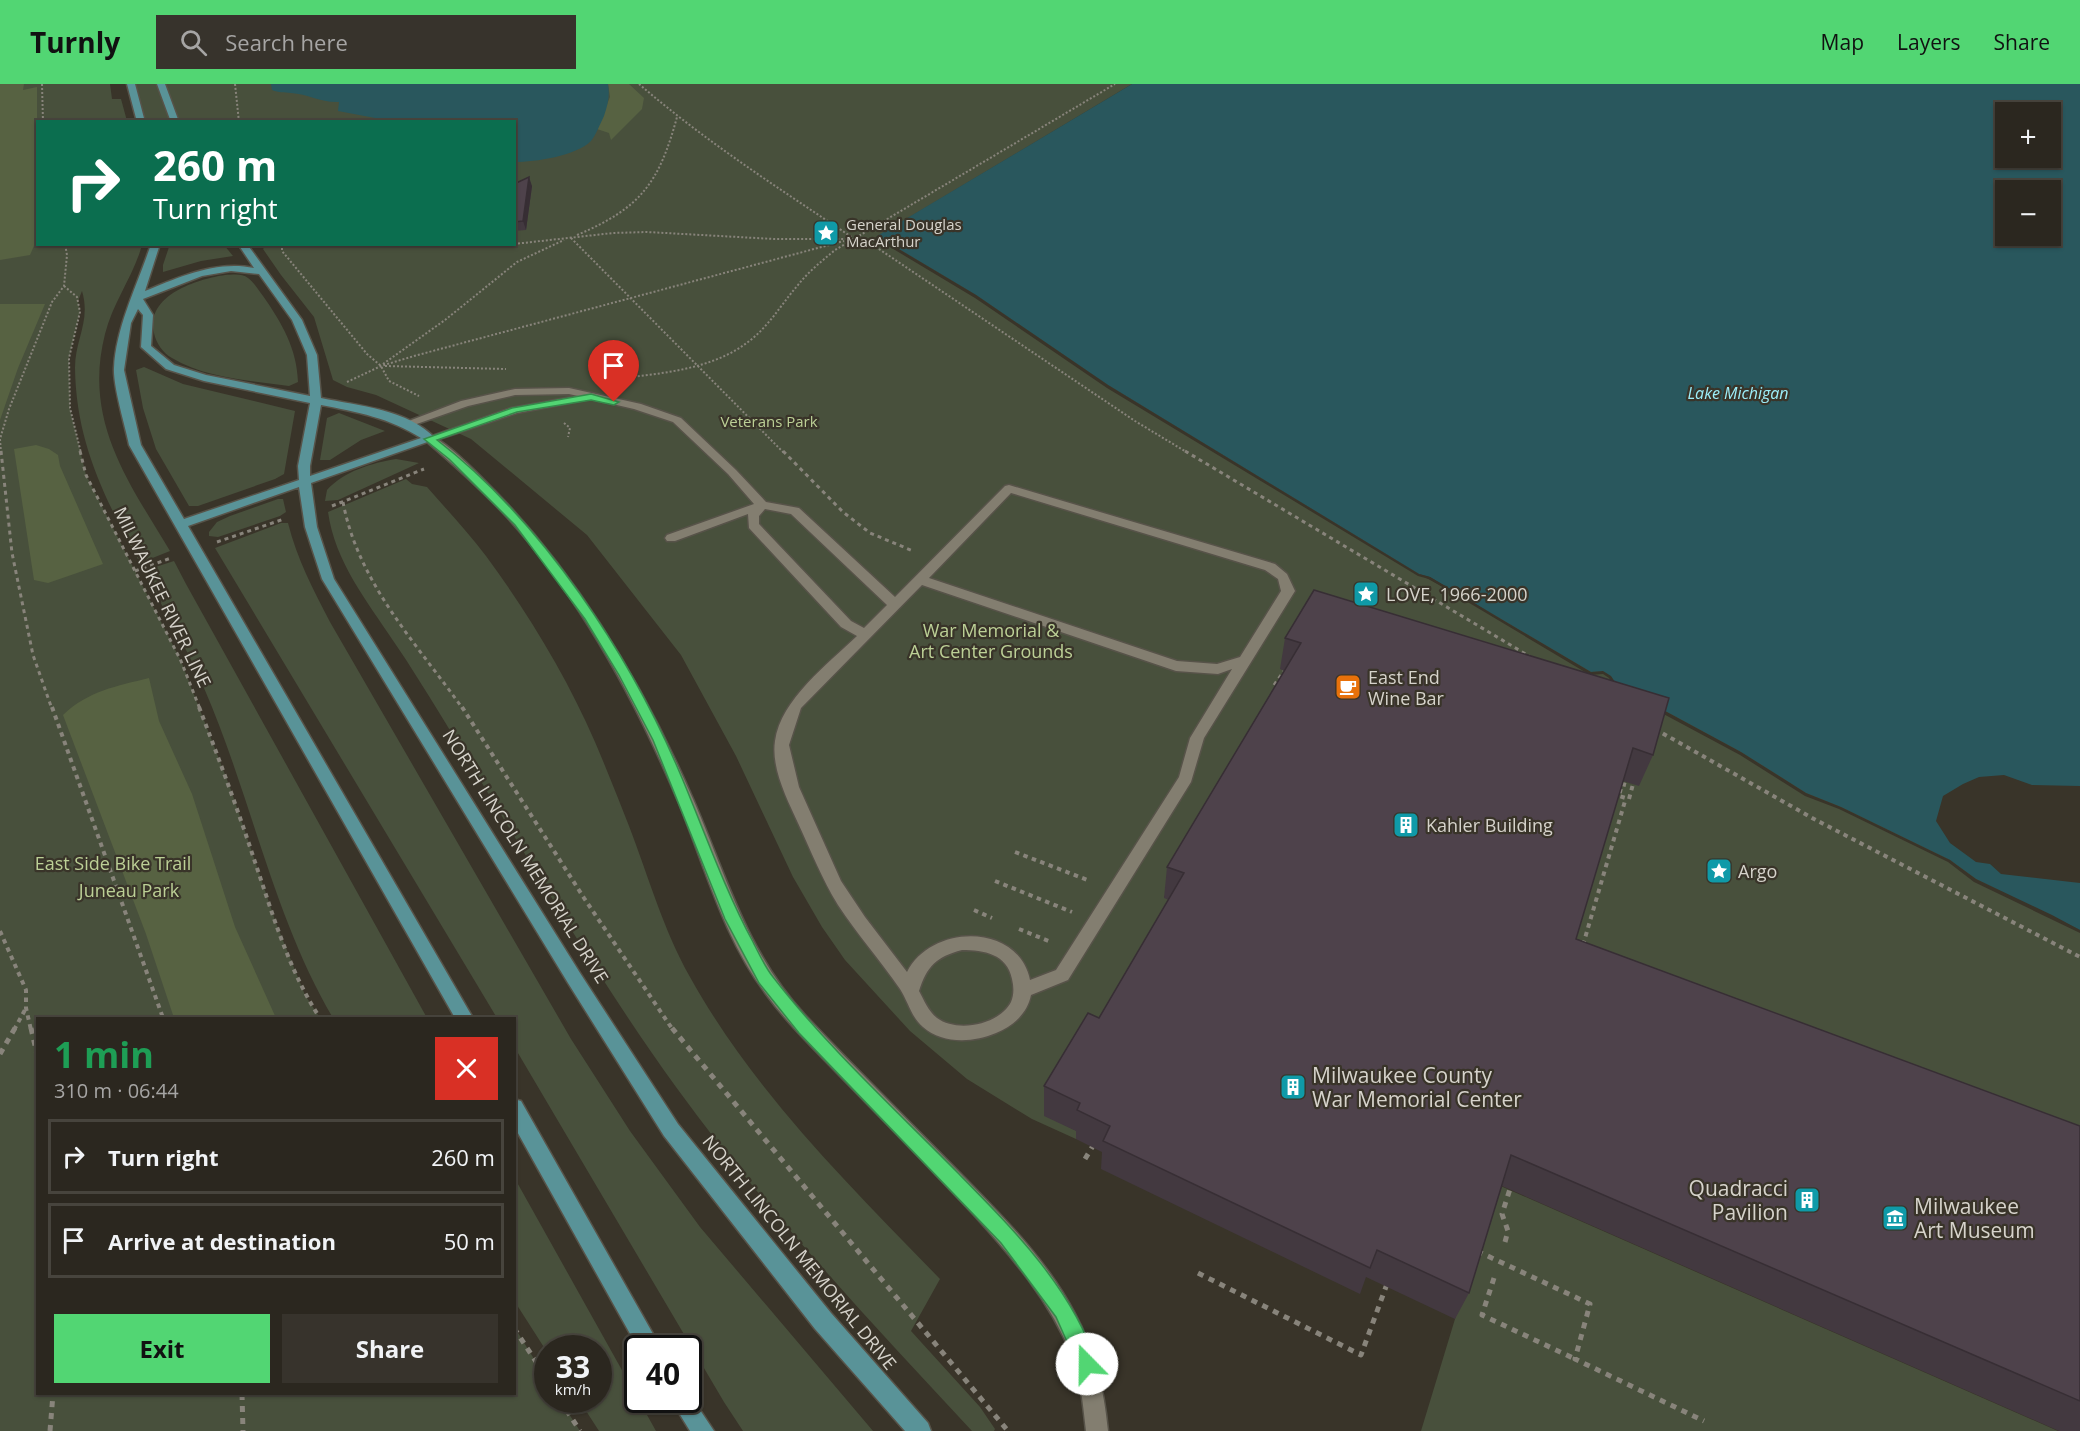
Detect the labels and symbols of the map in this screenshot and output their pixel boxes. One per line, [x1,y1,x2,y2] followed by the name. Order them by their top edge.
[846,214,962,251] place label: General Douglas MacArthur
[811,218,841,248] place icon: General Douglas MacArthur
[588,340,639,402] pin
[1687,382,1789,404] water label: Lake Michigan
[720,411,818,431] park label: Veterans Park
[109,503,217,691] street label: MILWAUKEE RIVER LINE
[1351,579,1381,609] place icon: LOVE, 1966-2000
[1386,582,1528,606] place label: LOVE, 1966-2000
[909,618,1073,663] park label: War Memorial & Art Center Grounds
[1368,665,1445,710] place label: East End Wine Bar
[1333,672,1363,702] cafe icon: East End Wine Bar
[438,724,614,988] street label: NORTH LINCOLN MEMORIAL DRIVE
[1391,810,1421,840] building icon: Kahler Building
[1426,813,1553,837] place label: Kahler Building
[35,851,191,875] park label: East Side Bike Trail
[1704,856,1734,886] place icon: Argo
[1738,859,1777,883] place label: Argo
[77,878,180,902] park label: Juneau Park
[1312,1061,1522,1113] place label: Milwaukee County War Memorial Center
[1278,1072,1308,1102] building icon: Milwaukee County War Memorial Center
[698,1130,902,1374] street label: NORTH LINCOLN MEMORIAL DRIVE
[1689,1174,1788,1226] place label: Quadracci Pavilion
[1792,1185,1822,1215] building icon: Quadracci Pavilion
[1914,1192,2035,1244] place label: Milwaukee Art Museum
[1880,1203,1910,1233] museum icon: Milwaukee Art Museum
[1055,1332,1119,1396] position arrow
[624,1335,702,1413] speed limit sign: 40

